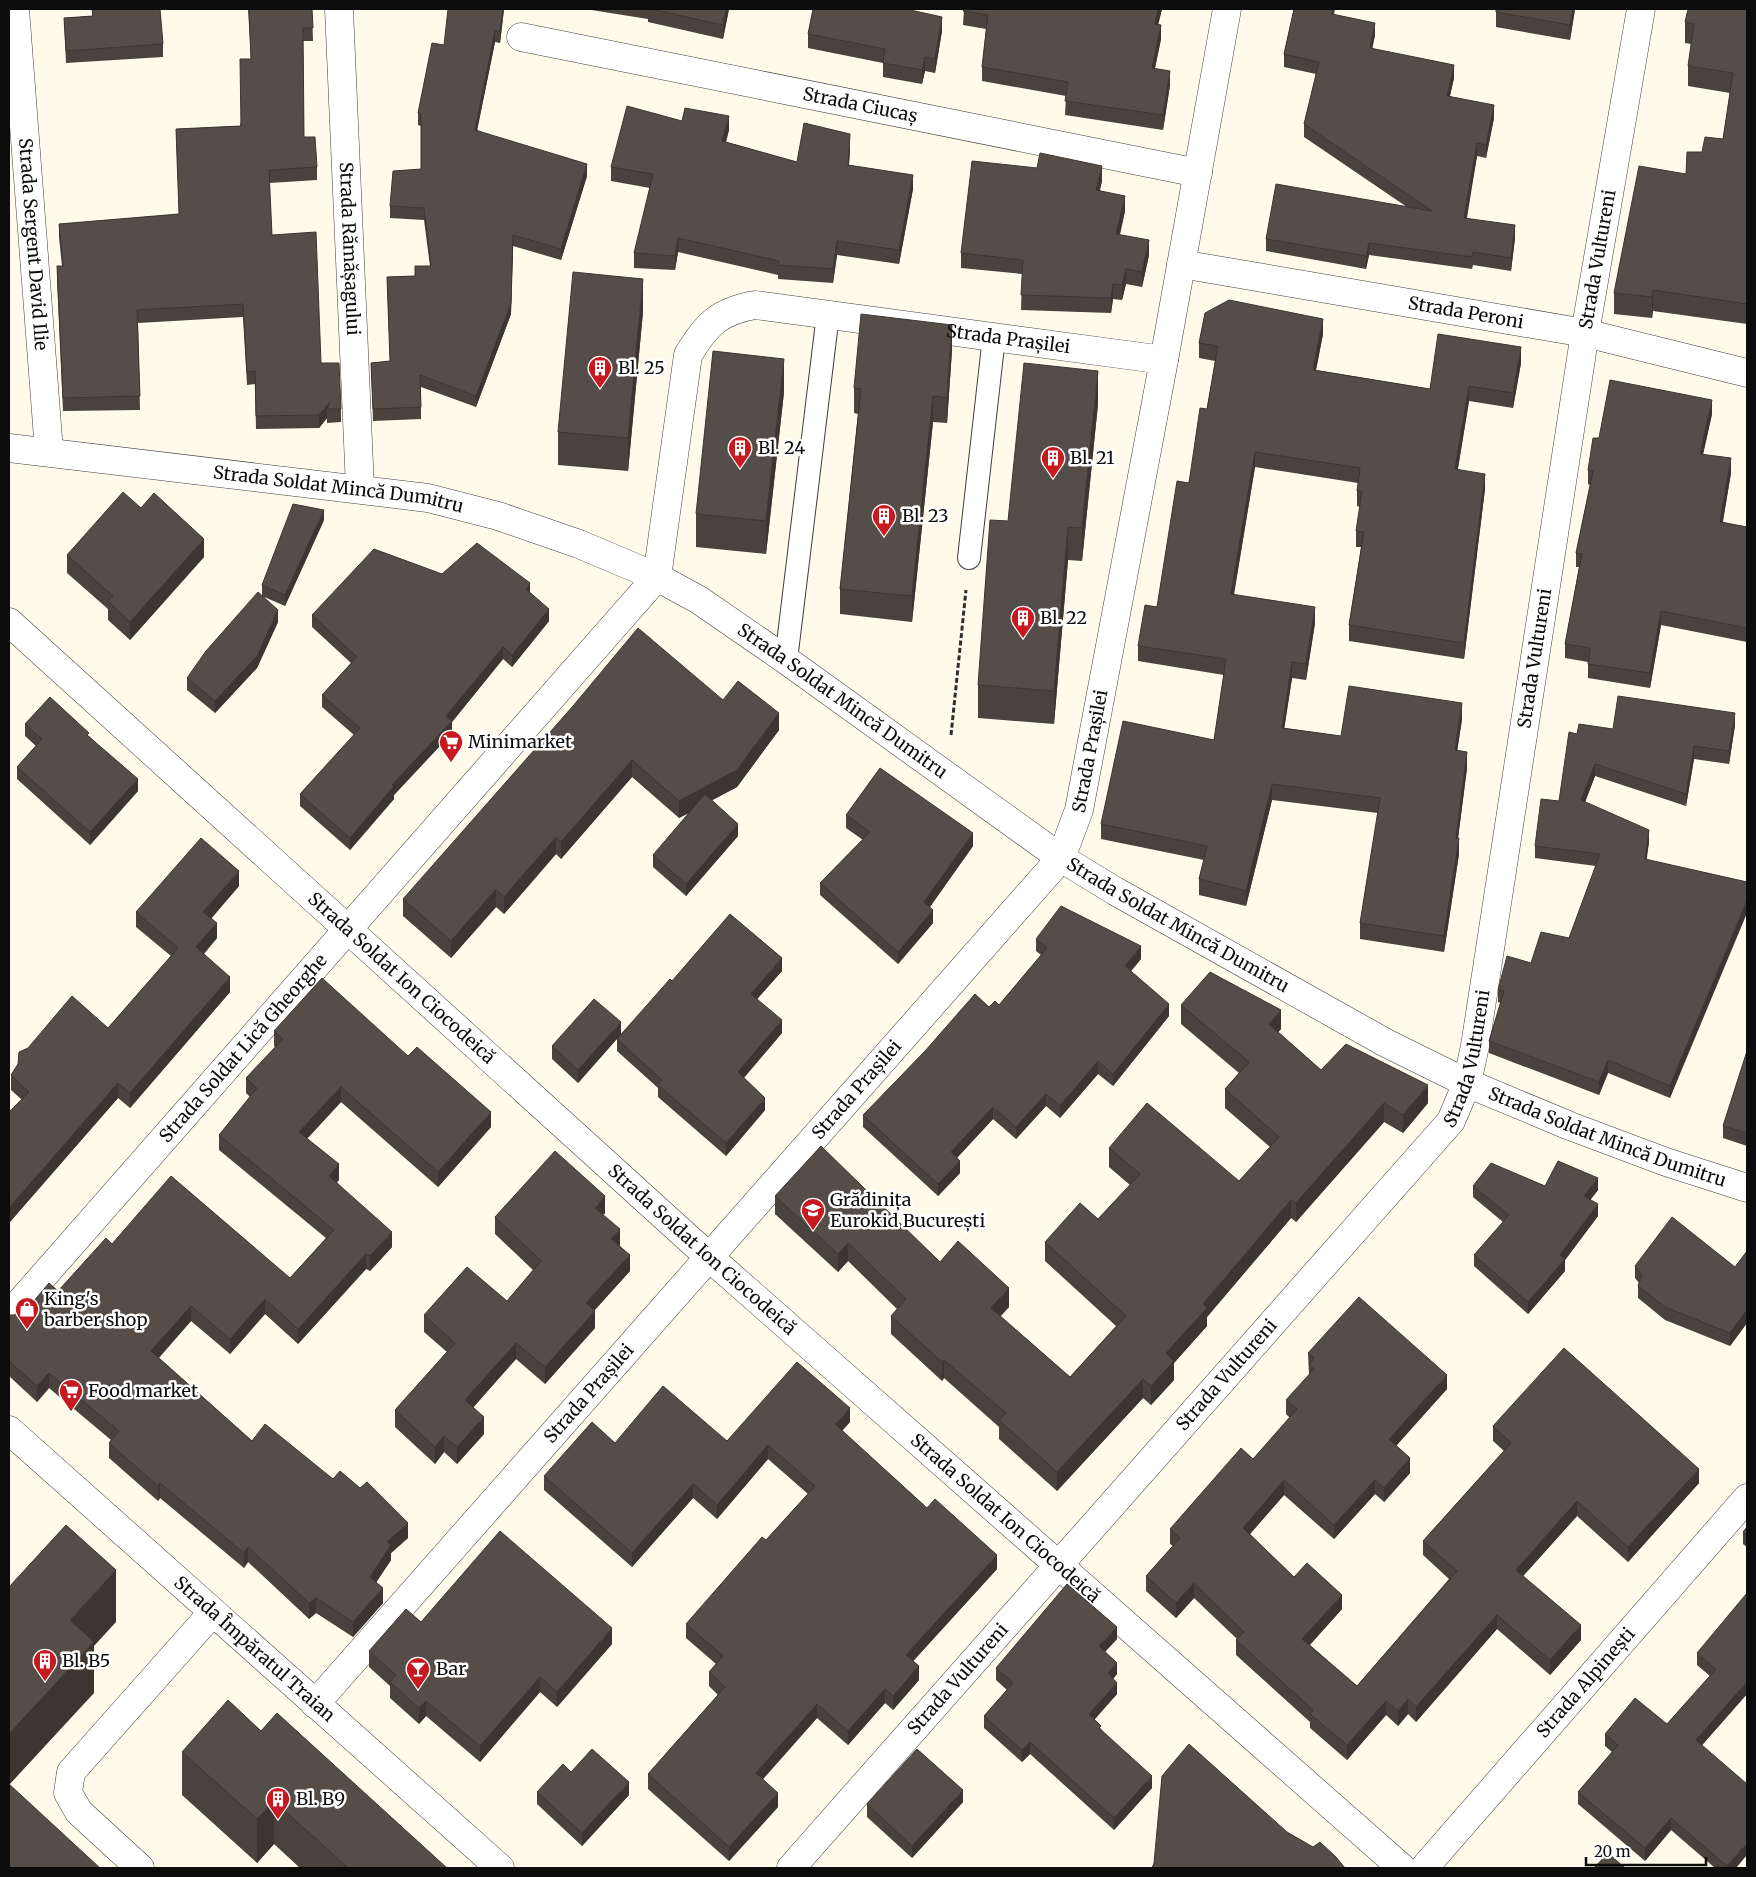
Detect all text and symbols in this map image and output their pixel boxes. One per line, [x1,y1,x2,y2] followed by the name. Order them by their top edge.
[801,82,920,127] street label: Strada Ciucaș
[14,137,53,351] street label: Strada Sergent David Ilie
[335,162,365,336] street label: Strada Rămășagului
[1574,188,1621,331] street label: Strada Vultureni
[1406,291,1526,333] street label: Strada Peroni
[945,319,1072,358] street label: Strada Prașilei
[587,355,613,389] building icon: Bl. 25
[618,356,665,379] place label: Bl. 25
[727,435,753,469] building icon: Bl. 24
[758,436,805,459] place label: Bl. 24
[1040,445,1066,479] building icon: Bl. 21
[1070,446,1114,469] place label: Bl. 21
[212,460,466,518] street label: Strada Soldat Mincă Dumitru
[871,503,897,537] building icon: Bl. 23
[902,504,948,527] place label: Bl. 23
[1512,587,1556,730] street label: Strada Vultureni
[1010,605,1036,639] building icon: Bl. 22
[1040,606,1087,629] place label: Bl. 22
[733,618,952,783] street label: Strada Soldat Mincă Dumitru
[1067,688,1113,815] street label: Strada Prașilei
[438,729,464,763] supermarket icon: Minimarket
[468,730,572,753] place label: Minimarket
[1063,852,1293,997] street label: Strada Soldat Mincă Dumitru
[303,887,501,1069] street label: Strada Soldat Ion Ciocodeică
[154,949,332,1147] street label: Strada Soldat Lică Gheorghe
[1438,988,1495,1132] street label: Strada Vultureni
[806,1035,906,1144] street label: Strada Prașilei
[1485,1081,1729,1192] street label: Strada Soldat Mincă Dumitru
[603,1159,802,1340] street label: Strada Soldat Ion Ciocodeică
[830,1188,985,1232] place label: Grădinița Eurokid București
[800,1197,826,1231] school or university icon: Grădinița Eurokid București
[43,1287,147,1331] place label: King's barber shop
[14,1296,40,1330] shop icon: King's barber shop
[1171,1314,1282,1435] street label: Strada Vultureni
[539,1339,638,1448] street label: Strada Prașilei
[58,1378,84,1412] supermarket icon: Food market
[88,1379,198,1402] place label: Food market
[906,1428,1105,1608] street label: Strada Soldat Ion Ciocodeică
[169,1571,340,1727] street label: Strada Împăratul Traian
[902,1618,1013,1739] street label: Strada Vultureni
[1531,1622,1640,1742] street label: Strada Alpinești
[32,1648,58,1682] building icon: Bl. B5
[62,1649,110,1672] place label: Bl. B5
[405,1656,431,1690] bar icon: Bar
[436,1657,466,1680] place label: Bar
[265,1786,291,1820] building icon: Bl. B9
[296,1787,345,1810] place label: Bl. B9
[1586,1834,1706,1866] scale bar
[1594,1842,1631,1861] text: 20 m

